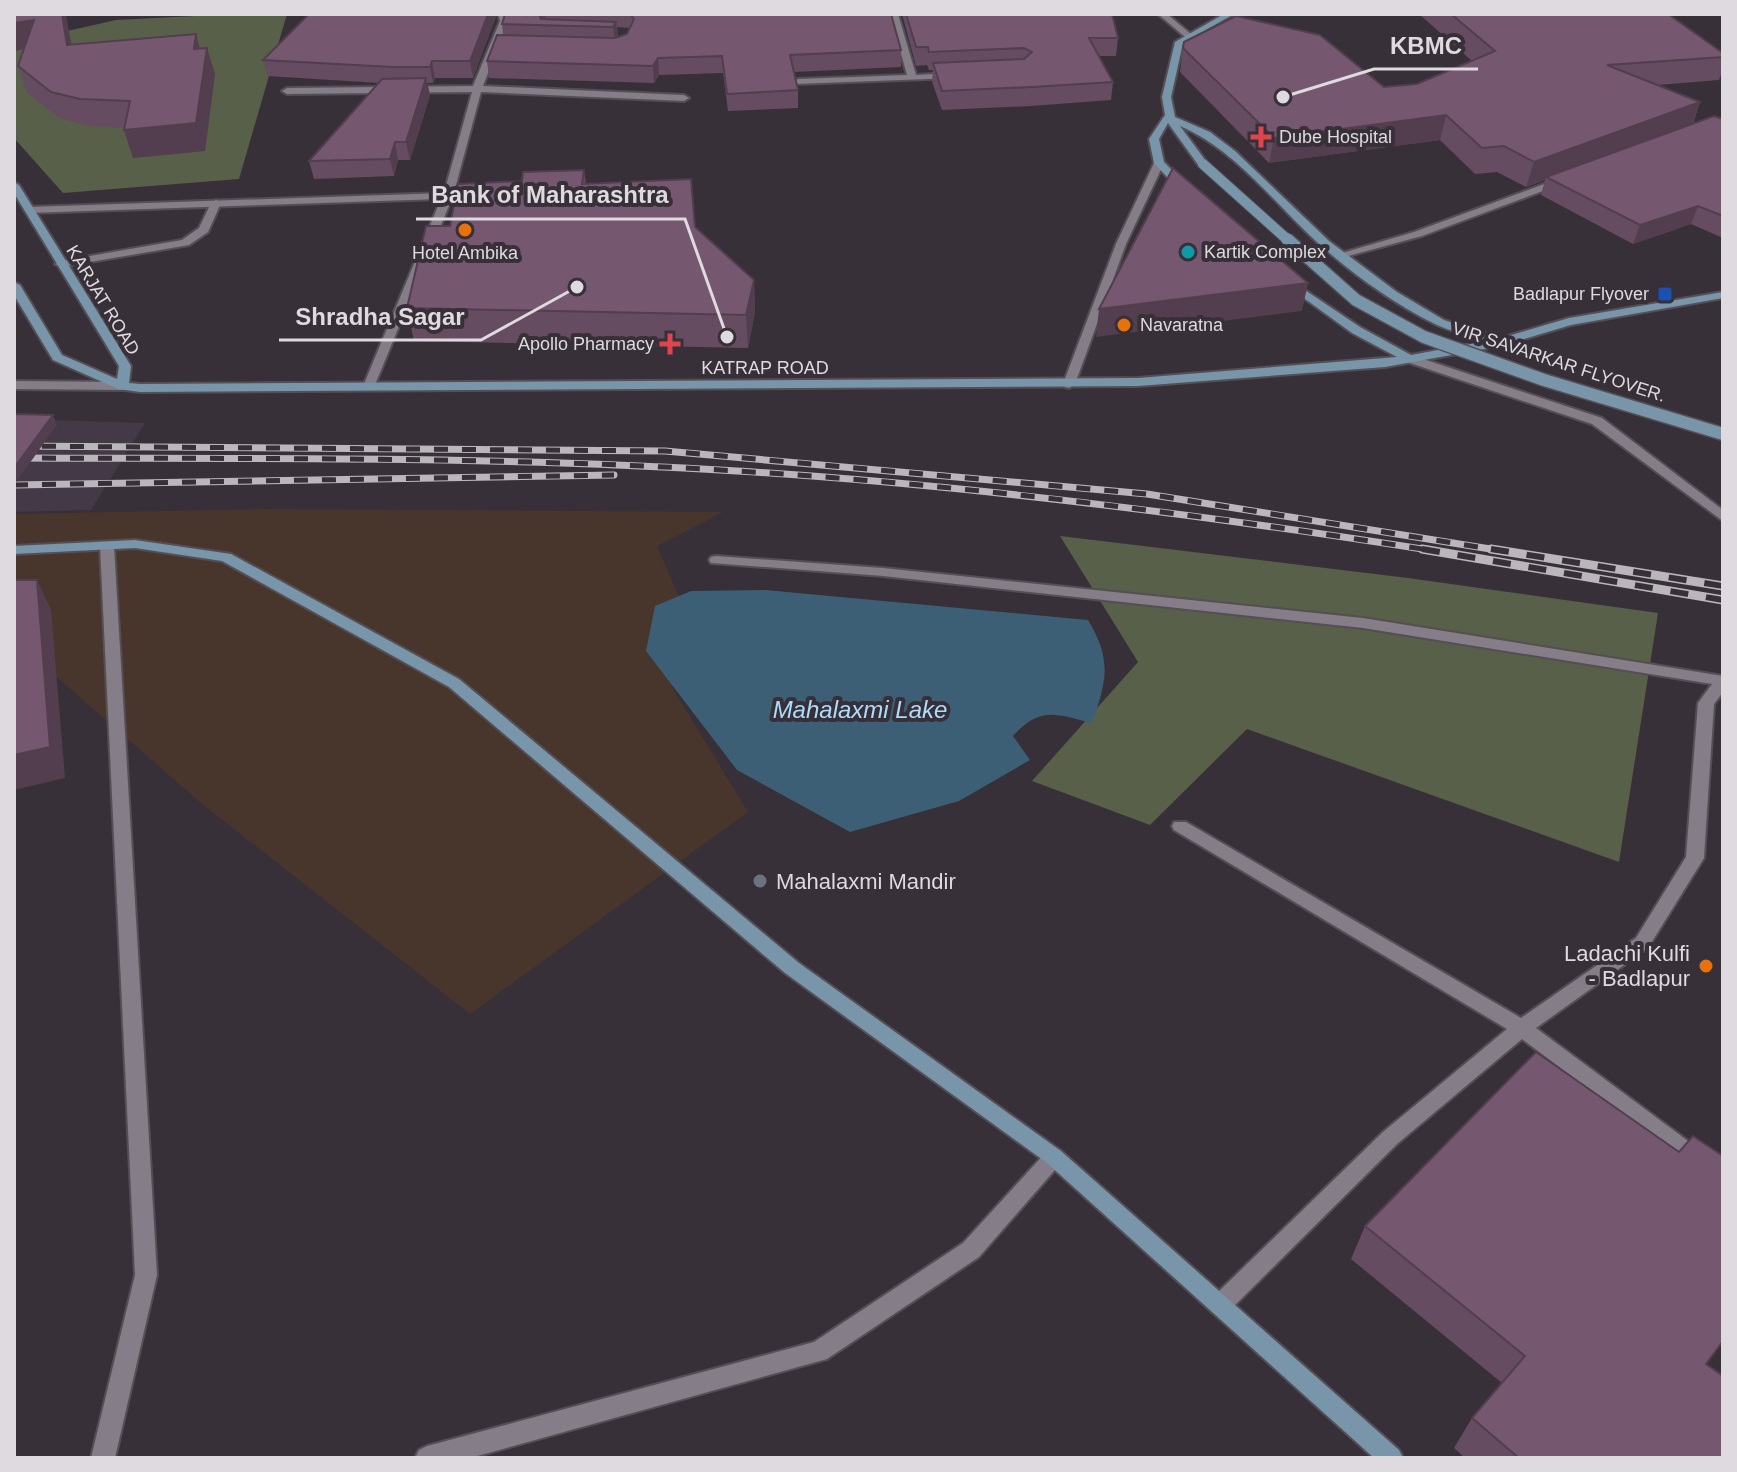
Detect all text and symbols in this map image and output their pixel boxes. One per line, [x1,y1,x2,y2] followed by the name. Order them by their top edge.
[1374,21,1478,69] callout: KBMC
[1390,32,1462,59] text: KBMC
[1250,126,1272,148] marker: Dube Hospital
[1279,127,1392,147] place label: Dube Hospital
[416,171,685,219] callout: Bank of Maharashtra
[431,181,669,208] text: Bank of Maharashtra
[456,221,474,239] marker: Hotel Ambika
[62,242,144,358] street label: KARJAT ROAD
[1204,242,1326,262] place label: Kartik Complex
[412,243,519,263] place label: Hotel Ambika
[1179,243,1197,261] marker: Kartik Complex
[1513,284,1649,304] place label: Badlapur Flyover
[1656,285,1674,303] marker: Badlapur Flyover
[279,292,481,340] callout: Shradha Sagar
[295,303,465,330] text: Shradha Sagar
[1140,315,1224,335] place label: Navaratna
[1115,316,1133,334] marker: Navaratna
[1450,318,1668,406] street label: VIR SAVARKAR FLYOVER.
[518,334,654,354] place label: Apollo Pharmacy
[661,335,679,353] marker: Apollo Pharmacy
[701,358,829,378] street label: KATRAP ROAD
[773,696,947,723] water label: Mahalaxmi Lake
[776,869,956,894] place label: Mahalaxmi Mandir
[751,872,769,890] marker: Mahalaxmi Mandir
[1564,941,1690,991] place label: Ladachi Kulfi - Badlapur
[1697,957,1715,975] marker: Ladachi Kulfi - Badlapur

